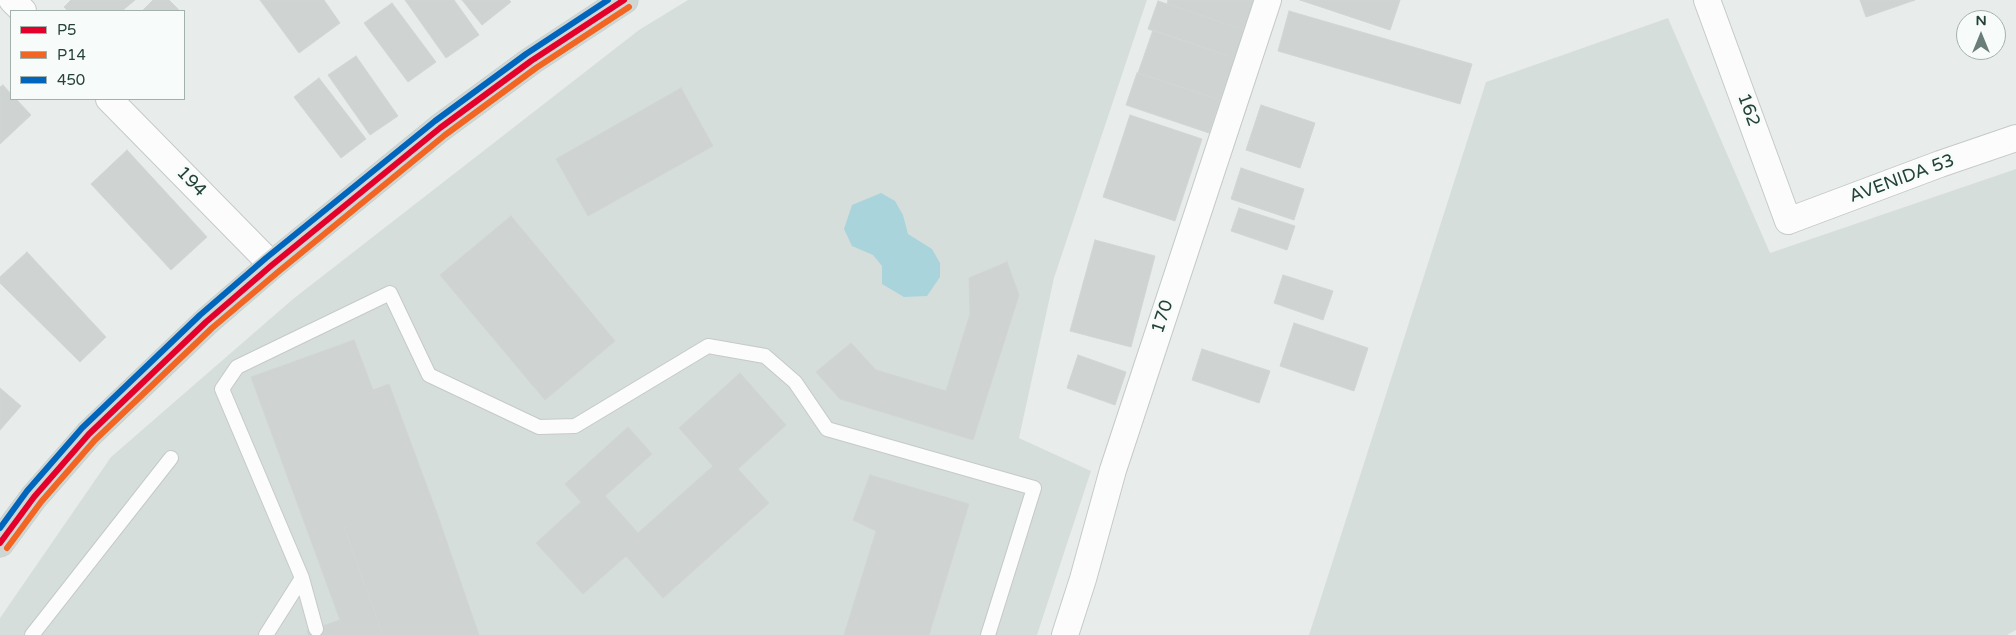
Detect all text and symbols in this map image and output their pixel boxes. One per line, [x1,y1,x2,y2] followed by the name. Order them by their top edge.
[10,10,185,100] legend
[1956,10,2006,60] north arrow
[1975,12,1987,29] text: N
[57,21,77,39] text: P5
[57,46,86,64] text: P14
[57,71,85,89] text: 450
[1732,90,1764,130] street label: 162
[1847,150,1957,208] street label: AVENIDA 53
[171,162,211,202] street label: 194
[1147,298,1179,336] street label: 170

